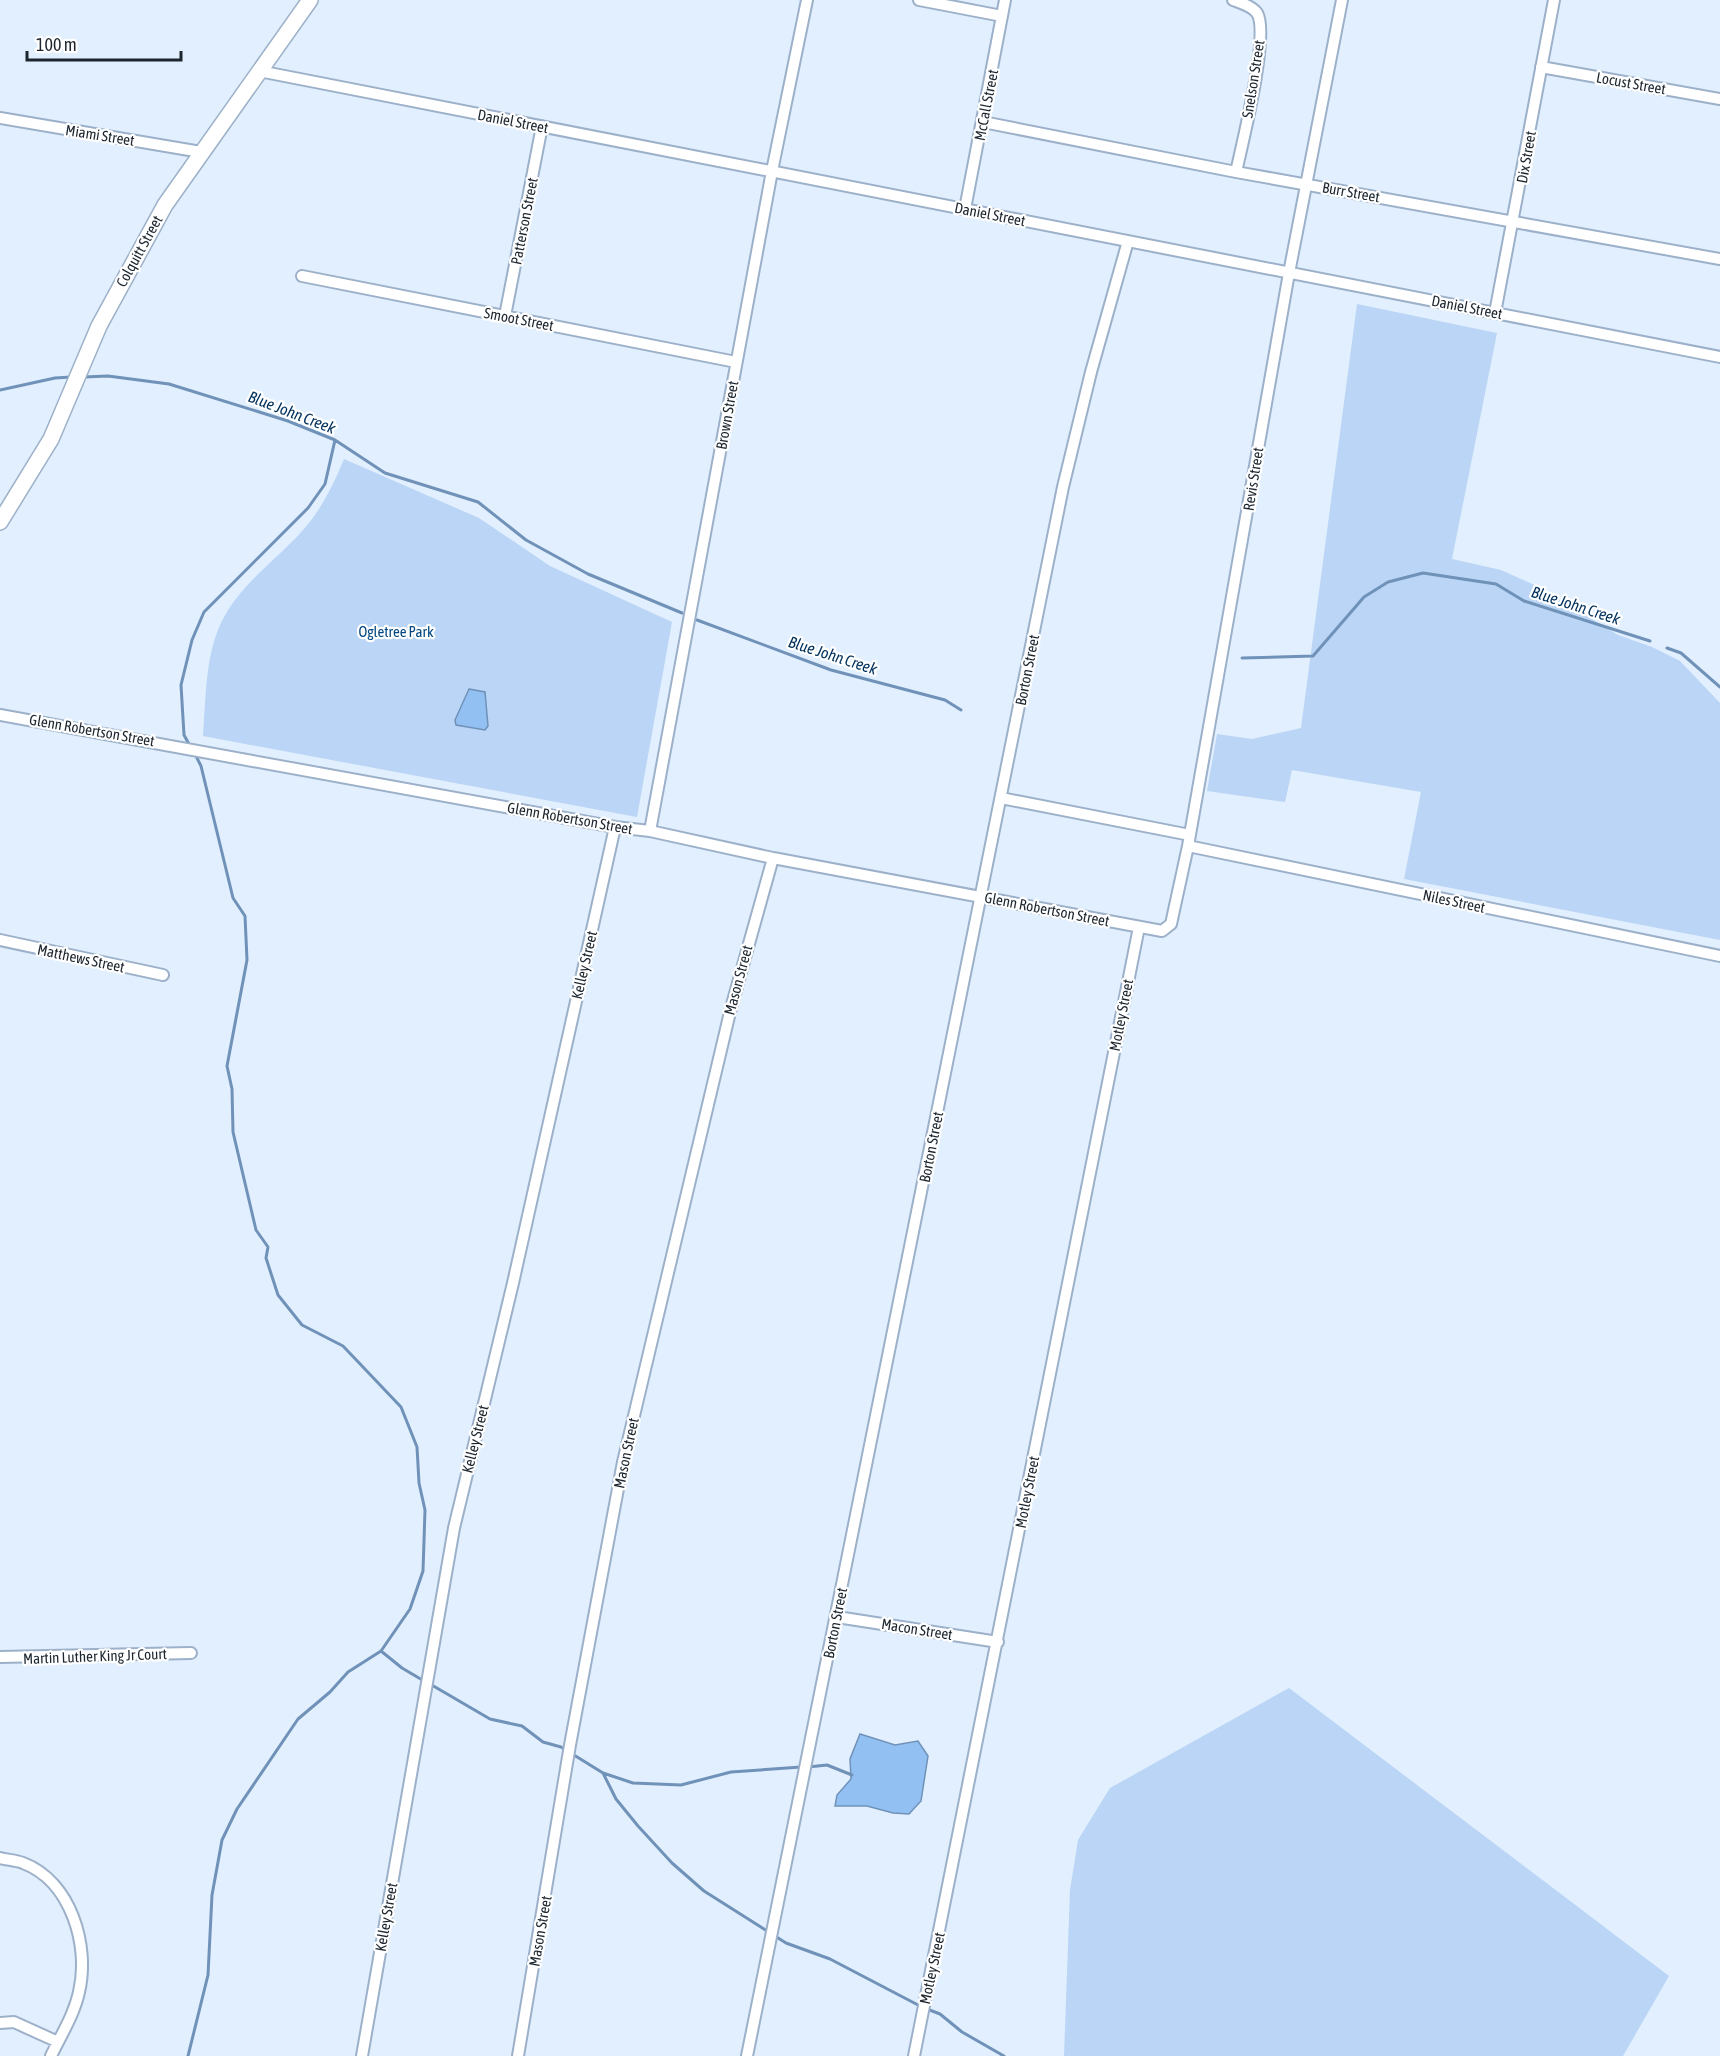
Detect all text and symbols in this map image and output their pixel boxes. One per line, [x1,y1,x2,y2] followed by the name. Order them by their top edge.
[27,24,182,62] scale bar
[36,34,77,55] text: 100 m
[1238,39,1268,119] street label: Snelson Street
[971,68,1001,142] street label: McCall Street
[1595,69,1667,97] street label: Locust Street
[476,106,550,136] street label: Daniel Street
[64,121,136,149] street label: Miami Street
[1513,129,1539,185] street label: Dix Street
[507,176,541,266] street label: Patterson Street
[1321,179,1381,205] street label: Burr Street
[953,199,1027,229] street label: Daniel Street
[112,212,166,290] street label: Colquitt Street
[1430,292,1504,322] street label: Daniel Street
[483,304,555,334] street label: Smoot Street
[713,379,741,451] street label: Brown Street
[246,387,339,437] water label: Blue John Creek
[1240,446,1266,512] street label: Revis Street
[1529,582,1623,628] water label: Blue John Creek
[358,623,434,640] park label: Ogletree Park
[786,632,880,678] water label: Blue John Creek
[1012,633,1042,707] street label: Borton Street
[28,711,156,749] street label: Glenn Robertson Street
[506,799,634,837] street label: Glenn Robertson Street
[1421,886,1487,916] street label: Niles Street
[983,889,1111,929] street label: Glenn Robertson Street
[568,929,600,1001] street label: Kelley Street
[36,940,126,976] street label: Matthews Street
[721,943,755,1017] street label: Mason Street
[1106,978,1136,1052] street label: Motley Street
[916,1110,946,1184] street label: Borton Street
[458,1403,492,1475] street label: Kelley Street
[610,1416,642,1490] street label: Mason Street
[1012,1455,1042,1529] street label: Motley Street
[820,1586,850,1660] street label: Borton Street
[880,1615,954,1643] street label: Macon Street
[23,1645,167,1667] street label: Martin Luther King Jr Court
[372,1881,400,1953] street label: Kelley Street
[525,1894,555,1968] street label: Mason Street
[916,1930,948,2006] street label: Motley Street

